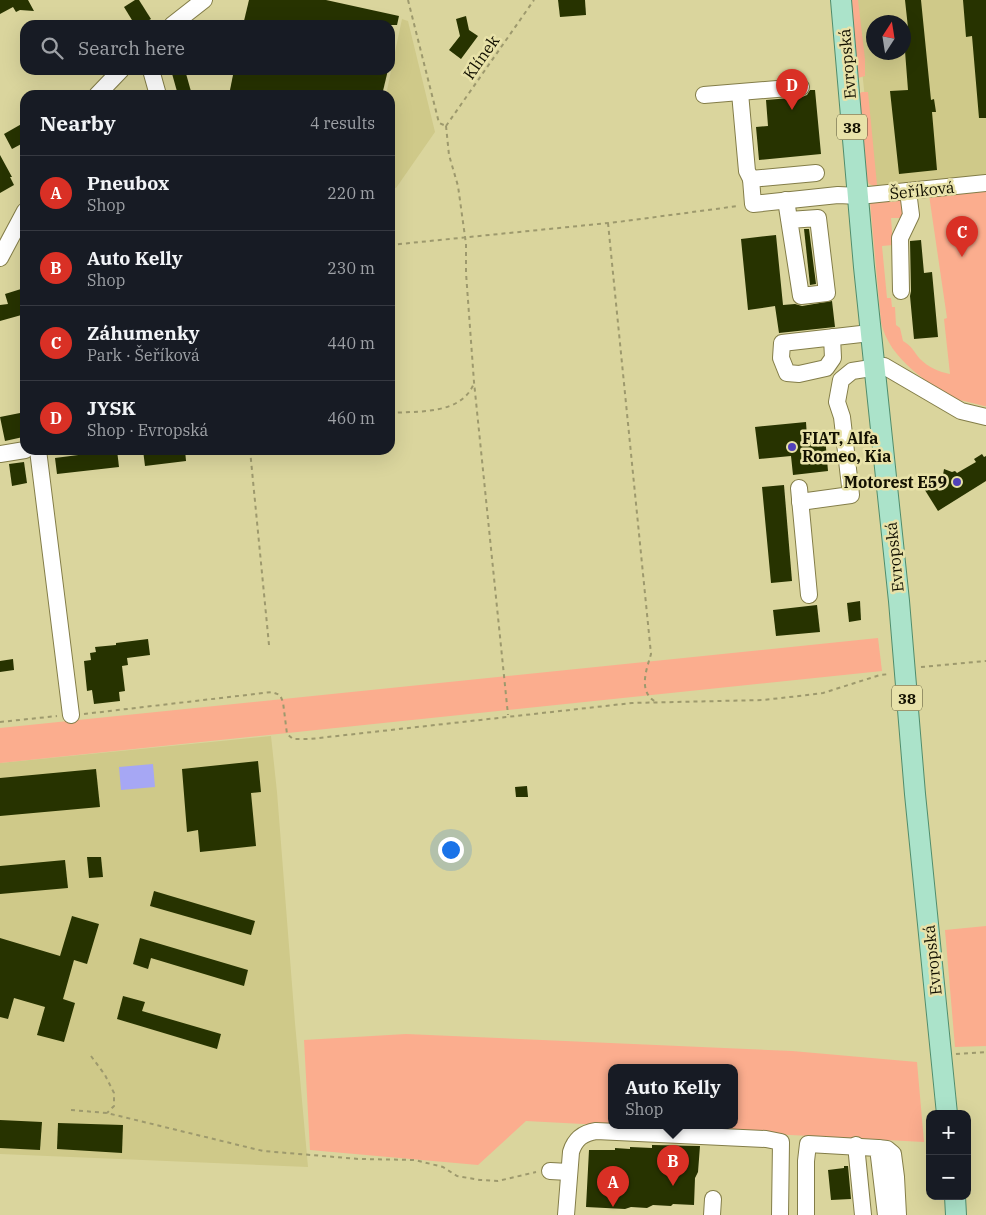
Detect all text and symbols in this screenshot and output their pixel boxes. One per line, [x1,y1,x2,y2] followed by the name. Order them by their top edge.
[866,15,911,60] north arrow
[20,20,395,75] search box
[834,28,860,100] street label: Evropská
[459,31,504,83] street label: Klínek
[38,34,66,62] icon: search
[78,36,185,60] text: Search here
[776,69,808,110] pin: D
[40,109,116,137] text: Nearby
[310,113,375,133] text: 4 results
[837,114,867,140] road number: 38
[87,171,169,195] text: Pneubox
[888,176,956,203] street label: Šeříková
[50,183,62,203] text: A
[327,183,375,203] text: 220 m
[87,195,125,215] text: Shop
[946,216,978,257] pin: C
[87,246,183,270] text: Auto Kelly
[50,258,62,278] text: B
[327,258,375,278] text: 230 m
[87,270,125,290] text: Shop
[87,321,200,345] text: Záhumenky
[51,333,61,353] text: C
[327,333,375,353] text: 440 m
[87,345,200,365] text: Park · Šeříková
[87,396,136,420] text: JYSK
[50,408,62,428] text: D
[327,408,375,428] text: 460 m
[87,420,208,440] text: Shop · Evropská
[802,428,891,466] place label: FIAT, Alfa Romeo, Kia
[786,441,798,453] marker: FIAT, Alfa Romeo, Kia
[844,472,947,492] place label: Motorest E59
[951,476,963,488] marker: Motorest E59
[880,521,908,593] street label: Evropská
[892,686,922,710] road number: 38
[438,837,464,863] your location
[918,924,946,996] street label: Evropská
[608,1064,738,1129] popup
[625,1075,721,1099] text: Auto Kelly
[625,1099,663,1119] text: Shop
[926,1110,971,1200] map controls
[926,1110,971,1155] button: +
[657,1145,689,1186] pin: B
[926,1155,971,1200] button: −
[597,1166,629,1207] pin: A

